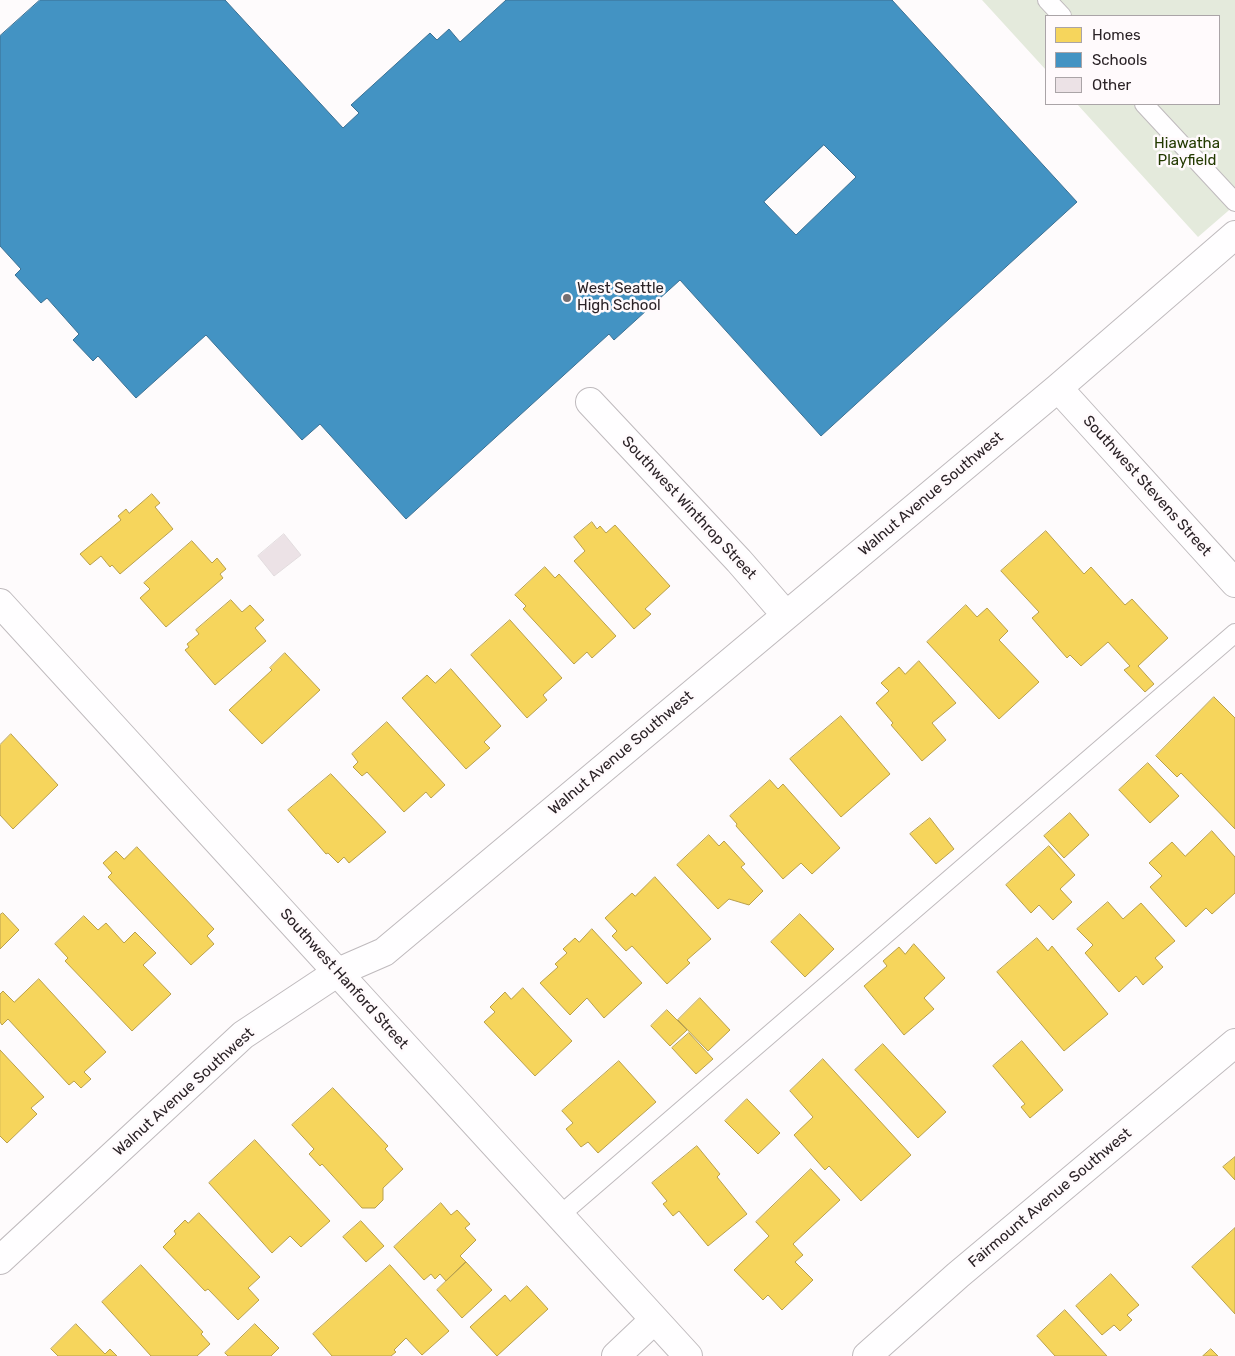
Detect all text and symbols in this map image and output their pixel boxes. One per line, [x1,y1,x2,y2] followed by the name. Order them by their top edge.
[1045,15,1220,105] legend
[1092,26,1141,44] text: Homes
[1092,51,1147,69] text: Schools
[1092,76,1131,94] text: Other
[1154,135,1220,170] park label: Hiawatha Playfield
[577,280,664,315] place label: West Seattle High School
[561,292,573,304] marker: West Seattle High School
[1079,412,1215,560] street label: Southwest Stevens Street
[855,428,1007,560] street label: Walnut Avenue Southwest
[618,433,760,583] street label: Southwest Winthrop Street
[545,687,697,819] street label: Walnut Avenue Southwest
[276,905,412,1053] street label: Southwest Hanford Street
[110,1024,258,1160] street label: Walnut Avenue Southwest
[965,1124,1135,1272] street label: Fairmount Avenue Southwest

